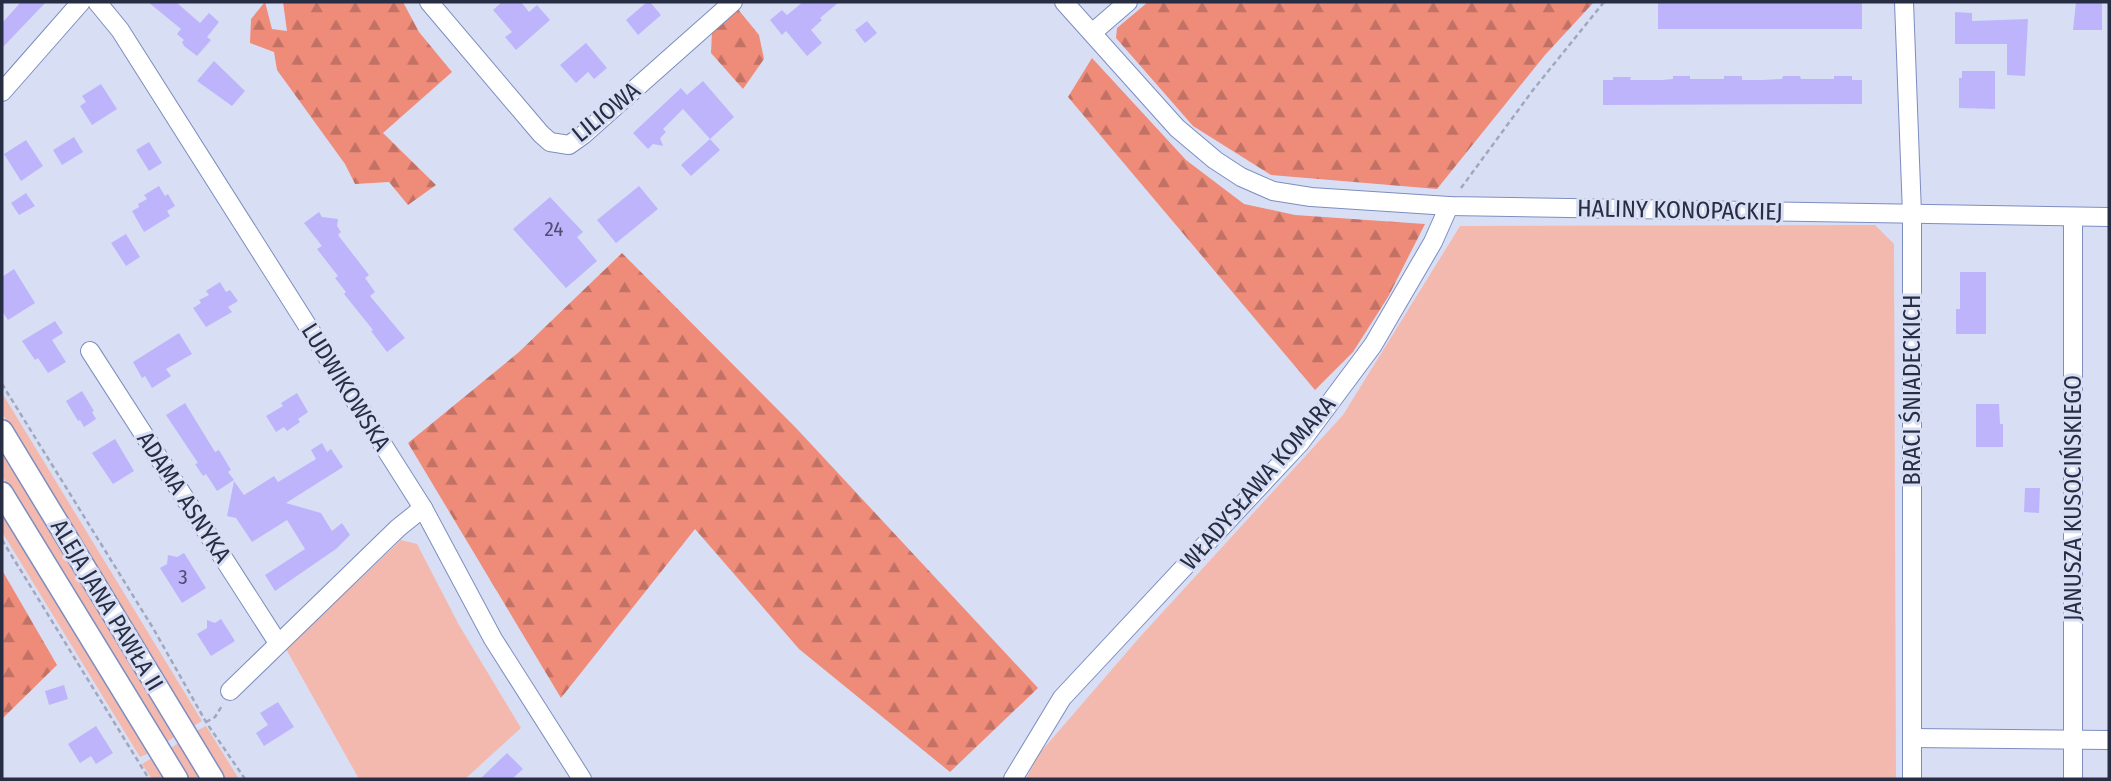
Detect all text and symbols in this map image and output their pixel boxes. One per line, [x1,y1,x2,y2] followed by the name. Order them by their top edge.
[566,76,646,148] street label: LILIOWA
[1577,194,1783,226] street label: HALINY KONOPACKIEJ
[544,216,564,242] house number: 24
[1898,295,1926,485] street label: BRACI ŚNIADECKICH
[296,318,396,456] street label: LUDWIKOWSKA
[2058,375,2087,621] street label: JANUSZA KUSOCIŃSKIEGO
[1175,390,1341,576] street label: WŁADYSŁAWA KOMARA
[131,426,237,568] street label: ADAMA ASNYKA
[45,514,169,696] street label: ALEJA JANA PAWŁA II
[178,564,188,590] house number: 3

